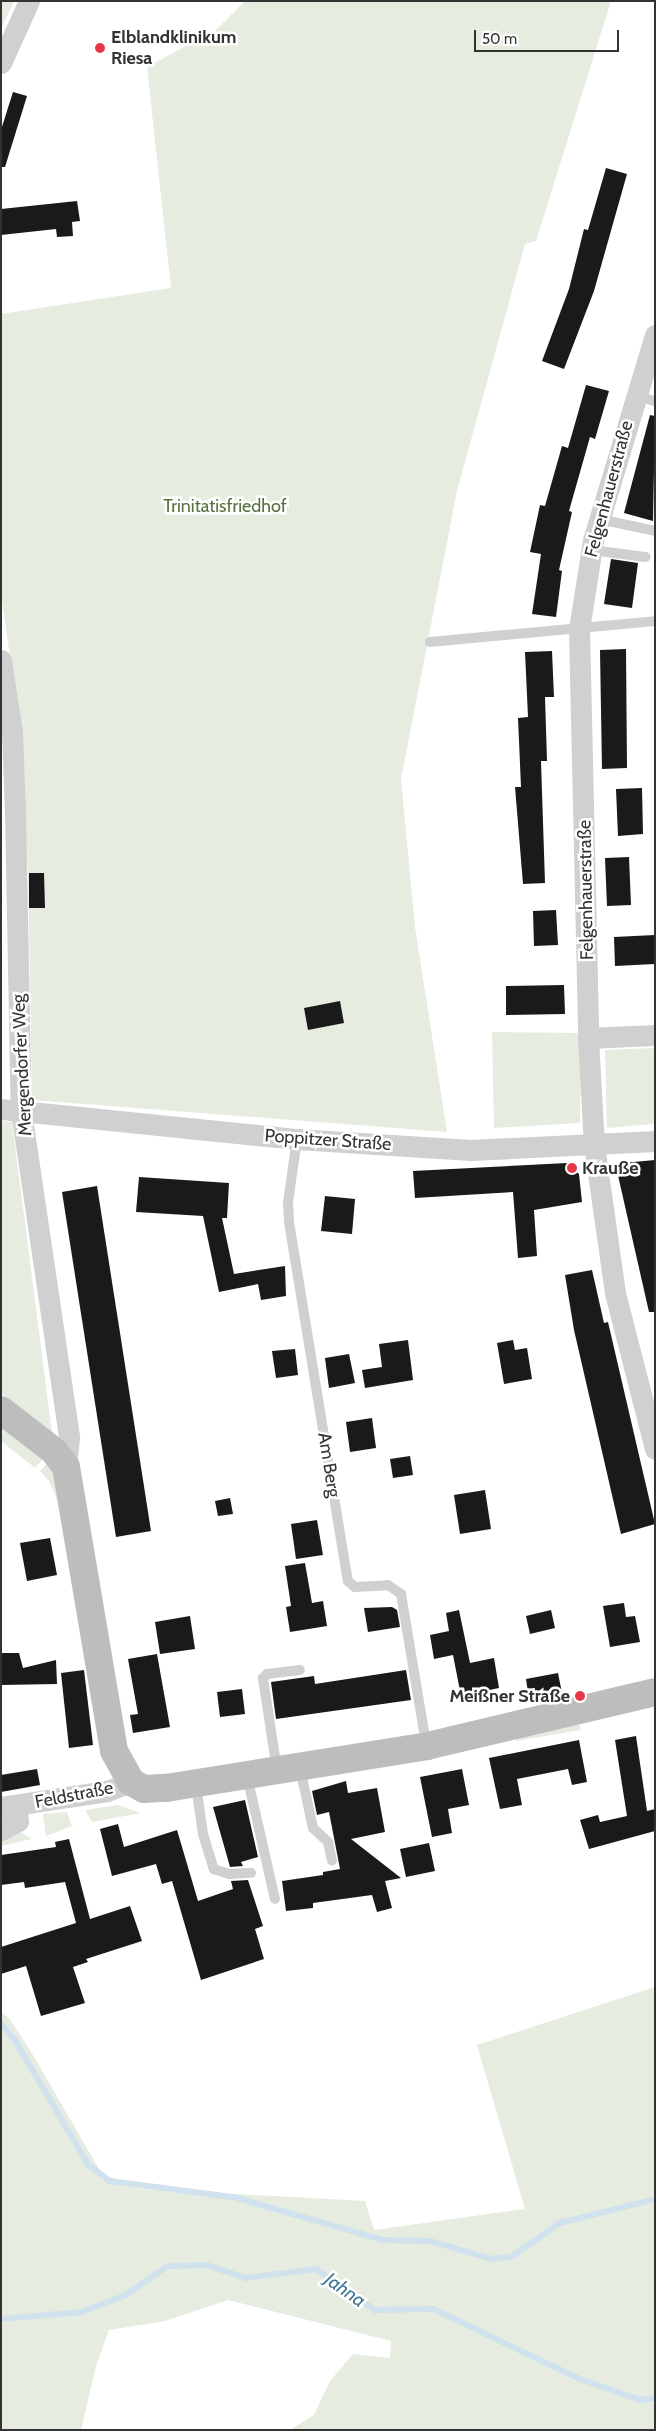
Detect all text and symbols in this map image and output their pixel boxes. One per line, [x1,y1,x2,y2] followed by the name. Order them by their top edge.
[476,20,621,52] scale bar
[111,27,236,70] place label: Elblandklinikum Riesa
[482,30,517,48] text: 50 m
[93,41,107,55] marker: Elblandklinikum Riesa
[580,418,638,560] street label: Felgenhauerstraße
[163,495,287,517] park label: Trinitatisfriedhof
[574,820,598,960] street label: Felgenhauerstraße
[7,993,37,1137] street label: Mergendorfer Weg
[264,1125,392,1155] street label: Poppitzer Straße
[582,1157,639,1179] place label: Krauße
[566,1162,578,1174] marker: Krauße
[313,1431,345,1499] street label: Am Berg
[449,1685,570,1707] place label: Meißner Straße
[574,1690,586,1702] marker: Meißner Straße
[33,1777,115,1813] street label: Feldstraße
[320,2268,370,2312] water label: Jahna

